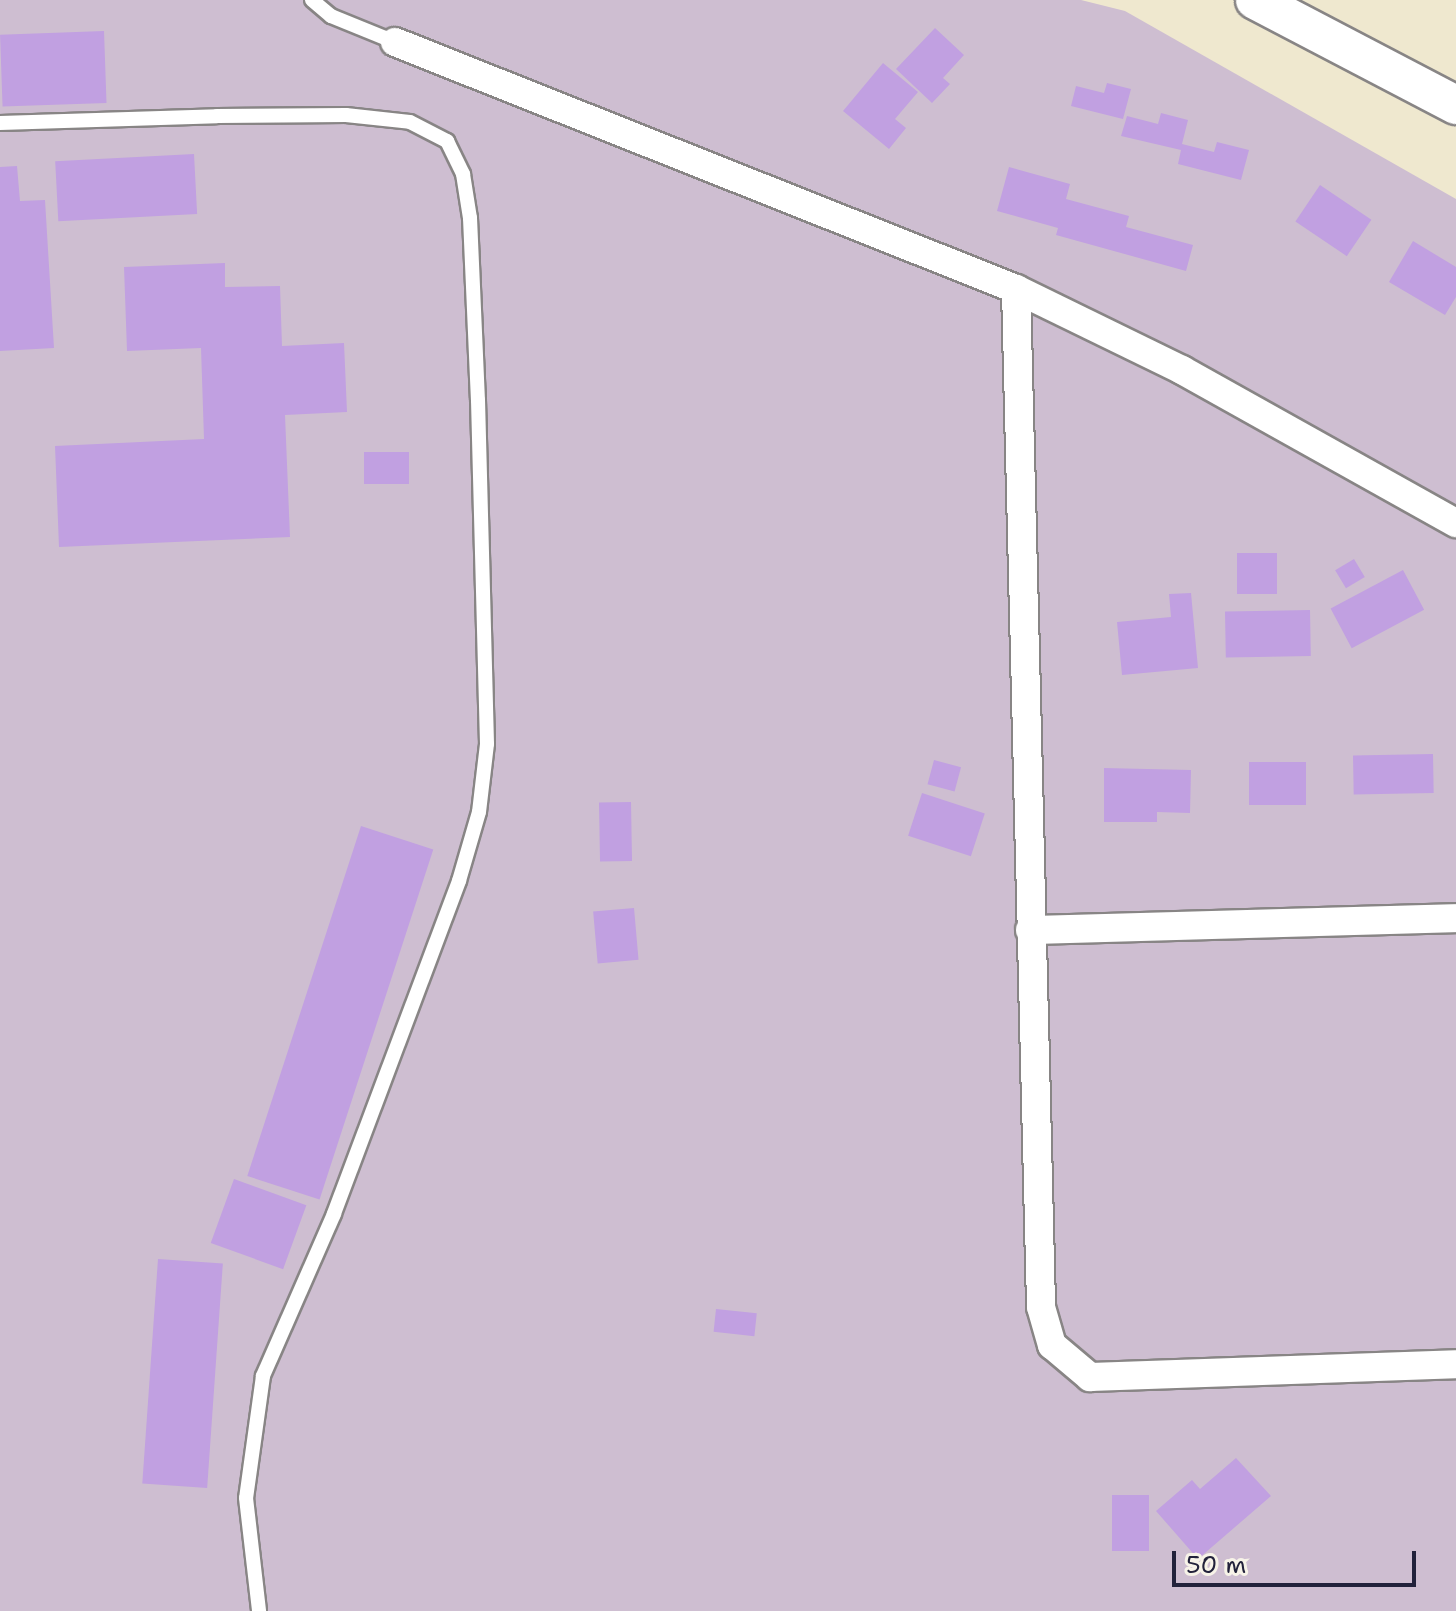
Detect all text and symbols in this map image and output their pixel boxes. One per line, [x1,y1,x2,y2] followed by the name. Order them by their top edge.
[1176,1535,1420,1585] scale bar
[1186,1549,1246,1581] text: 50 m

